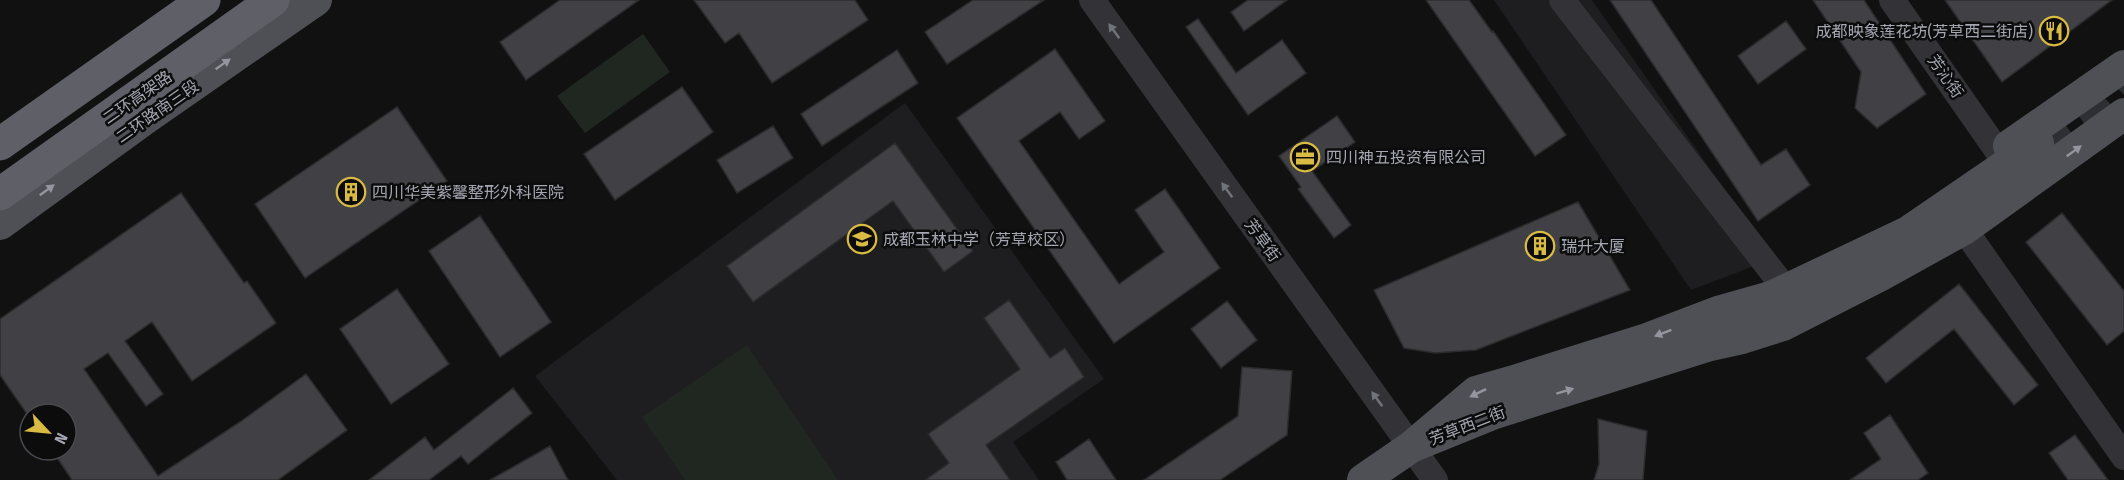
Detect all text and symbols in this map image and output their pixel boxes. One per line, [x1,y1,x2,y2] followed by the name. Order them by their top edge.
[2038,15,2070,47] restaurant icon: 成都映象莲花坊(芳草西二街店)
[1816,22,2033,41] place label: 成都映象莲花坊(芳草西二街店)
[1108,23,1120,39] one-way arrow
[1924,51,1967,101] street label: 芳沁街
[215,58,231,70] one-way arrow
[99,67,176,128] street label: 二环高架路
[113,76,202,147] street label: 二环路南三段
[1289,141,1321,173] office icon: 四川神五投资有限公司
[2066,144,2082,157] one-way arrow
[1326,148,1486,167] place label: 四川神五投资有限公司
[335,176,367,208] building icon: 四川华美紫馨整形外科医院
[1221,182,1233,198] one-way arrow
[372,183,564,202] place label: 四川华美紫馨整形外科医院
[39,184,55,196] one-way arrow
[1241,215,1284,265] street label: 芳草街
[846,223,878,255] school or university icon: 成都玉林中学（芳草校区）
[883,230,1075,249] place label: 成都玉林中学（芳草校区）
[1524,230,1556,262] building icon: 瑞升大厦
[1561,237,1625,256] place label: 瑞升大厦
[1654,329,1672,338] one-way arrow
[1556,386,1574,395] one-way arrow
[1469,388,1487,398] one-way arrow
[1371,392,1383,408] one-way arrow
[18,402,78,462] north arrow
[1426,402,1508,449] street label: 芳草西二街
[50,430,72,447] text: N

